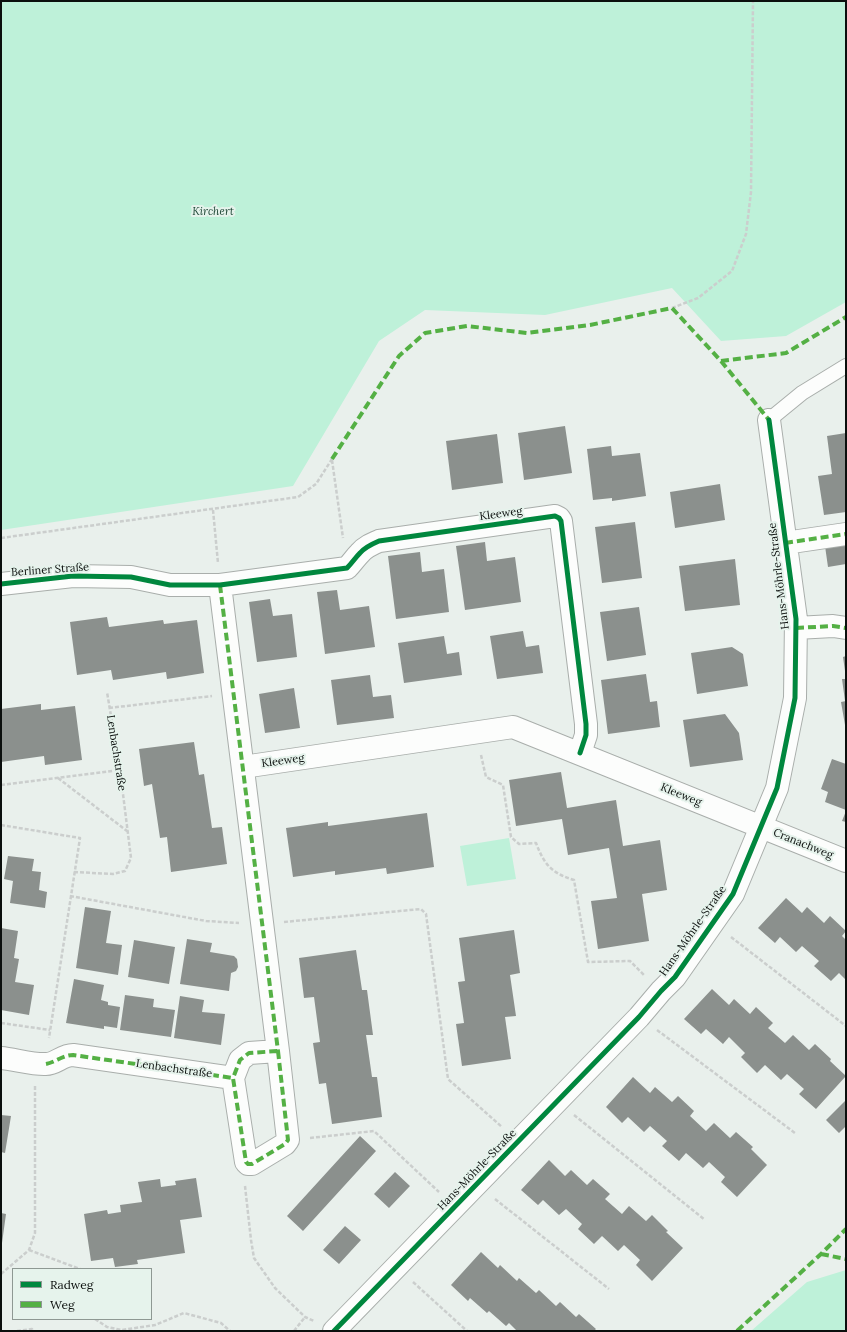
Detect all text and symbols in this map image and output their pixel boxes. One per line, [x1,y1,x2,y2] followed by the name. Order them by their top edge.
[192,205,234,219] park label: Kirchert
[479,504,523,524] street label: Kleeweg
[766,522,792,630] street label: Hans-Möhrle-Straße
[11,561,89,579] street label: Berliner Straße
[103,714,129,792] street label: Lenbachstraße
[261,751,305,771] street label: Kleeweg
[659,781,703,809] street label: Kleeweg
[771,826,835,862] street label: Cranachweg
[657,883,729,979] street label: Hans-Möhrle-Straße
[135,1057,213,1081] street label: Lenbachstraße
[435,1127,519,1213] street label: Hans-Möhrle-Straße
[12,1268,152,1320] legend
[50,1277,93,1292] text: Radweg
[50,1297,75,1312] text: Weg

